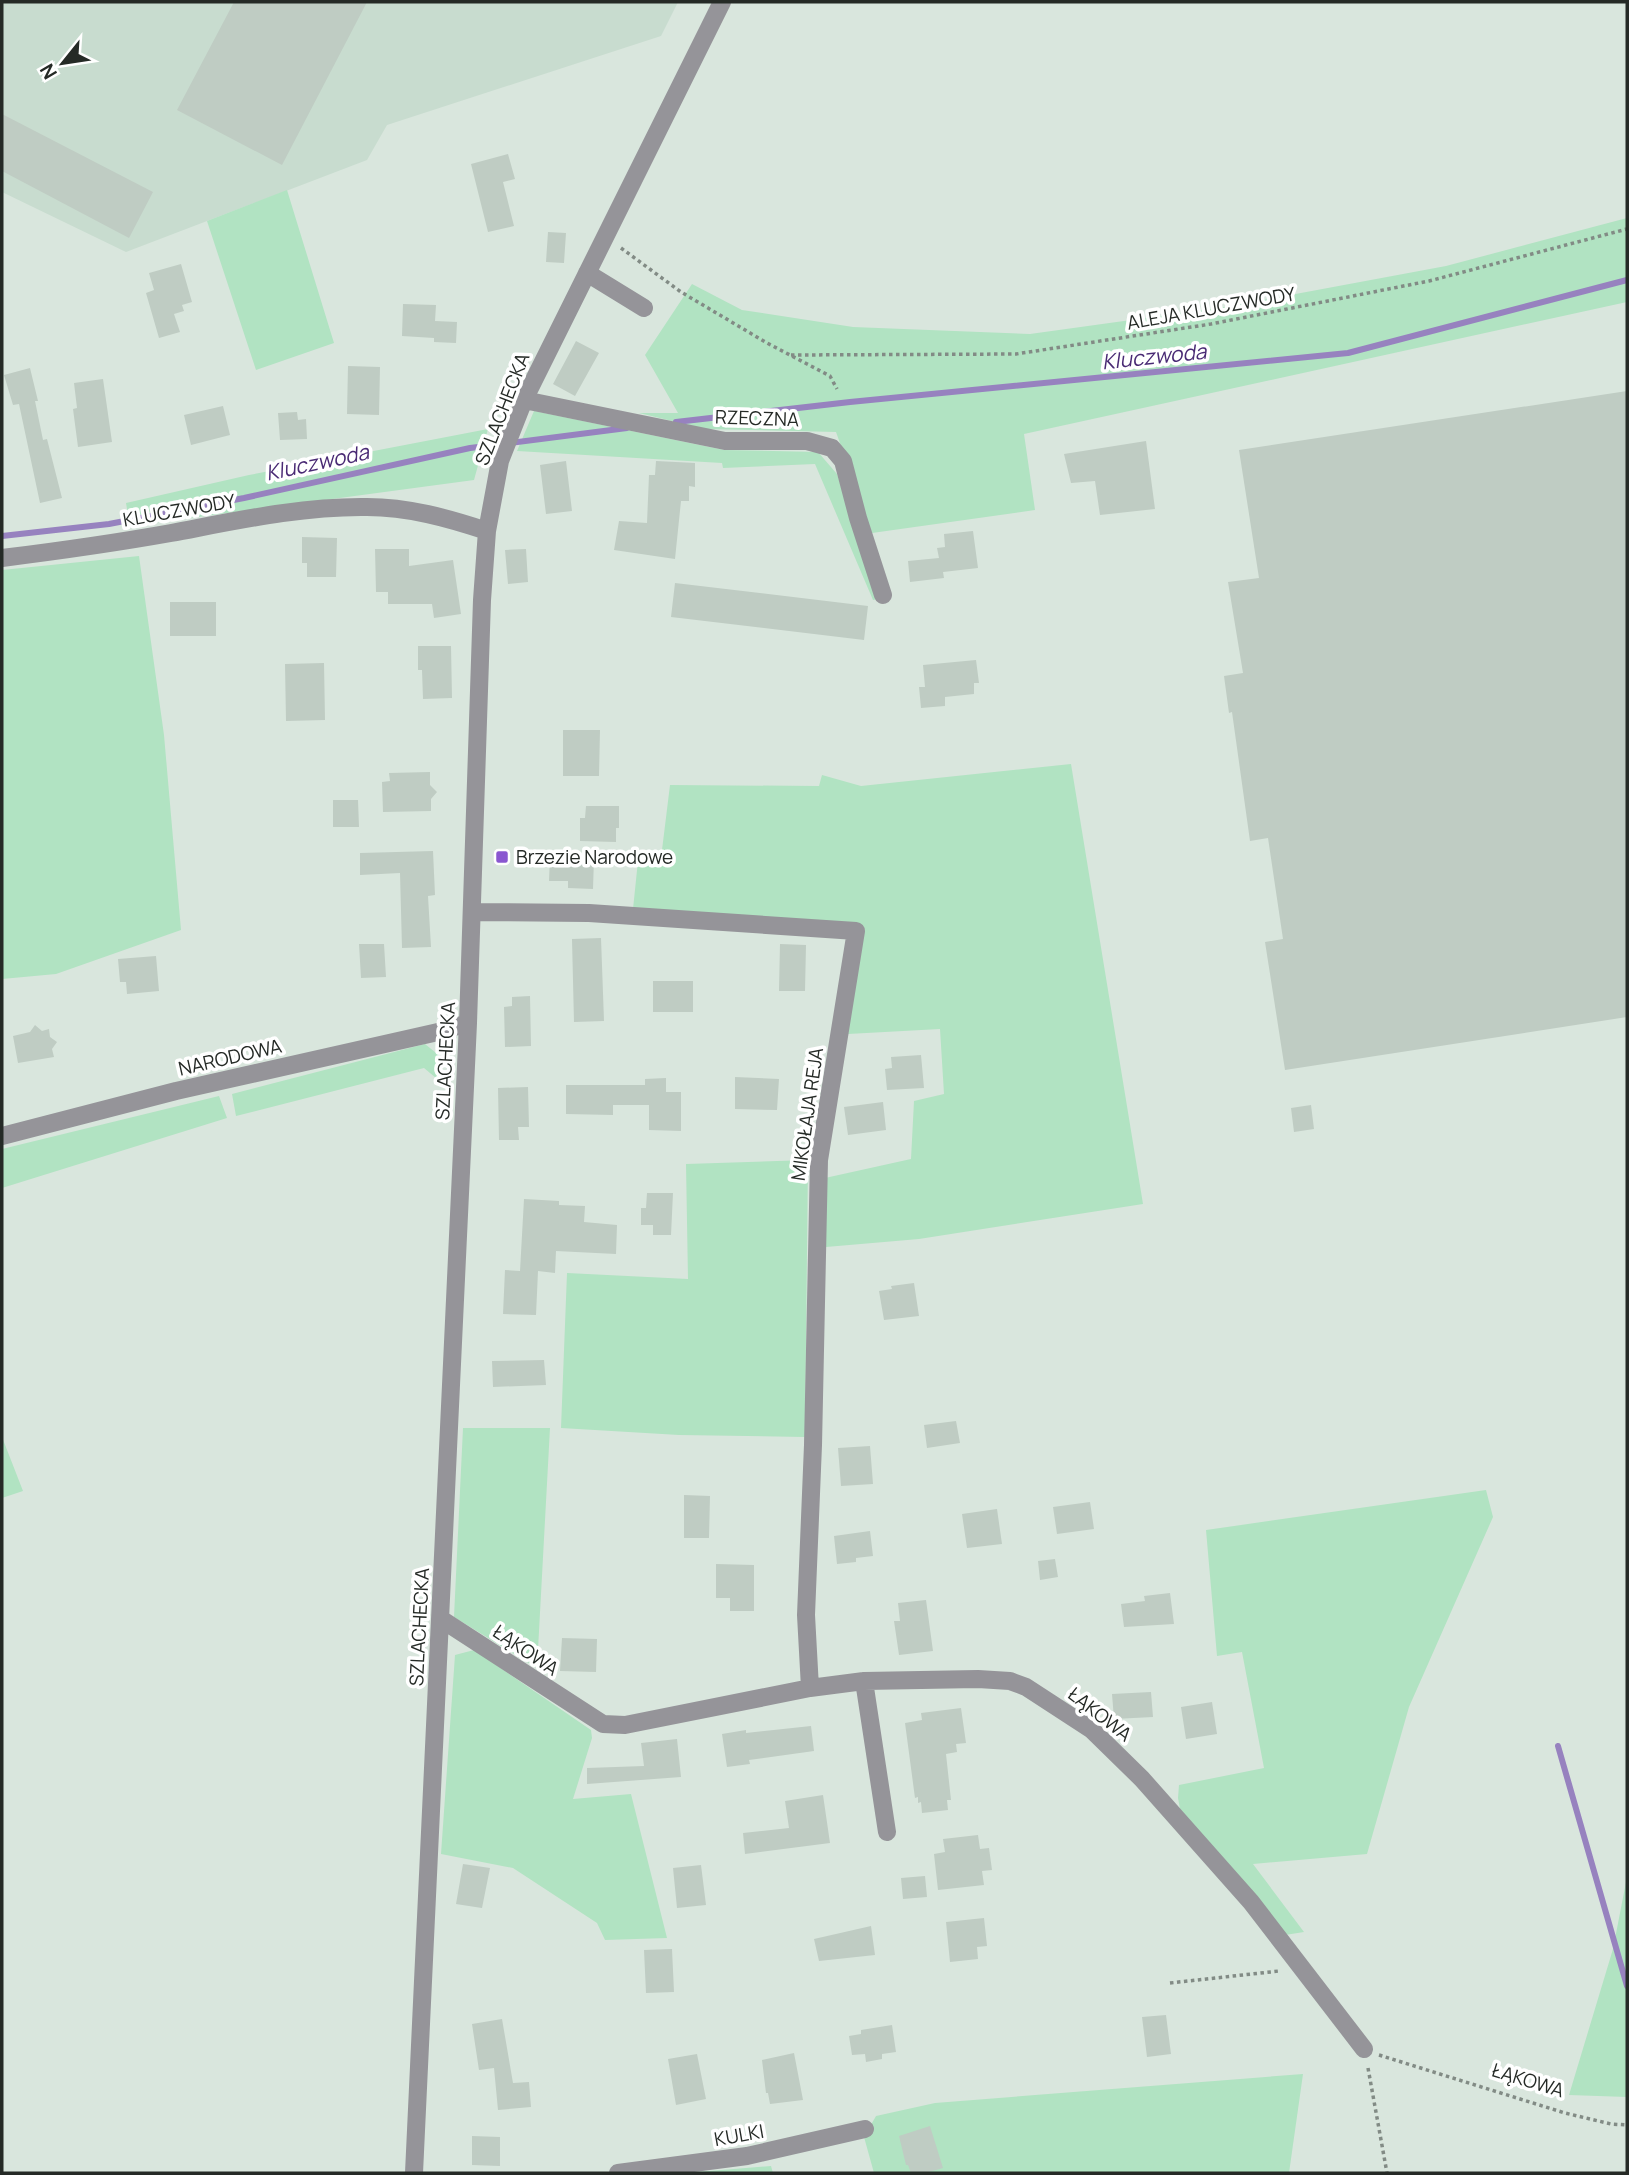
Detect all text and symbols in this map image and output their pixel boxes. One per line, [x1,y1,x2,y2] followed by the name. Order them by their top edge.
[28,28,98,98] north arrow
[34,59,63,84] text: N
[1125,280,1298,336] street label: ALEJA KLUCZWODY
[1100,336,1209,375] water label: Kluczwoda
[469,349,535,469] street label: SZLACHECKA
[714,404,800,432] street label: RZECZNA
[263,437,372,487] water label: Kluczwoda
[121,487,238,533] street label: KLUCZWODY
[516,844,673,870] place label: Brzezie Narodowe
[494,849,510,865] marker: Brzezie Narodowe
[429,1001,461,1121] street label: SZLACHECKA
[176,1033,284,1081] street label: NARODOWA
[785,1046,829,1182] street label: MIKOŁAJA REJA
[403,1567,435,1687] street label: SZLACHECKA
[488,1618,564,1682] street label: ŁĄKOWA
[1063,1681,1137,1747] street label: ŁĄKOWA
[1489,2057,1567,2103] street label: ŁĄKOWA
[712,2118,766,2152] street label: KULKI

